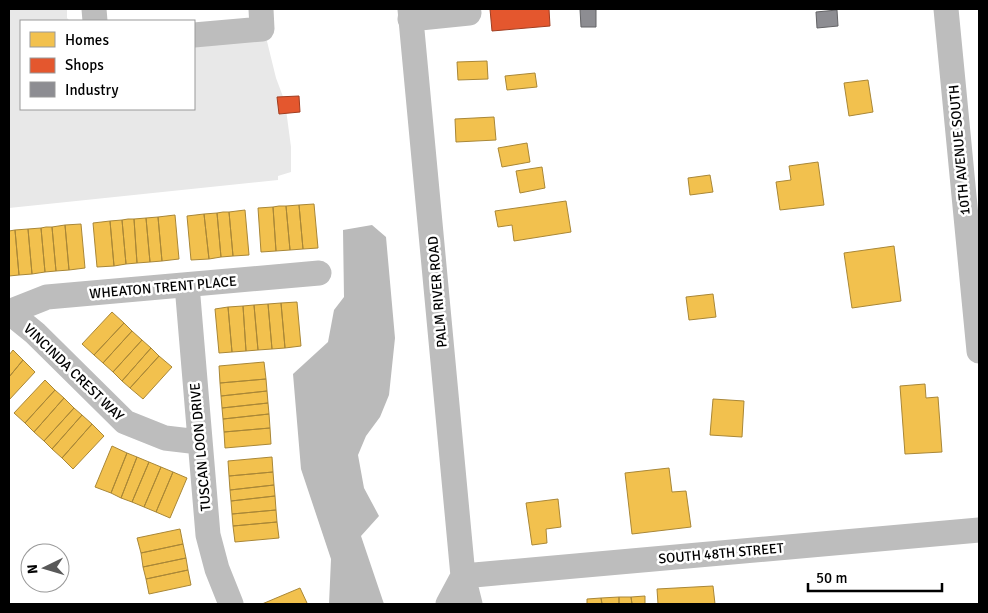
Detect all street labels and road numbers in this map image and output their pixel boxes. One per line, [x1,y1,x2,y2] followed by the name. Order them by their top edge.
[945,84,974,216] street label: 10TH AVENUE SOUTH
[424,235,451,349] street label: PALM RIVER ROAD
[89,273,238,302] street label: WHEATON TRENT PLACE
[20,320,127,425] street label: VINCINDA CREST WAY
[186,382,215,512] street label: TUSCAN LOON DRIVE
[658,540,784,567] street label: SOUTH 48TH STREET

